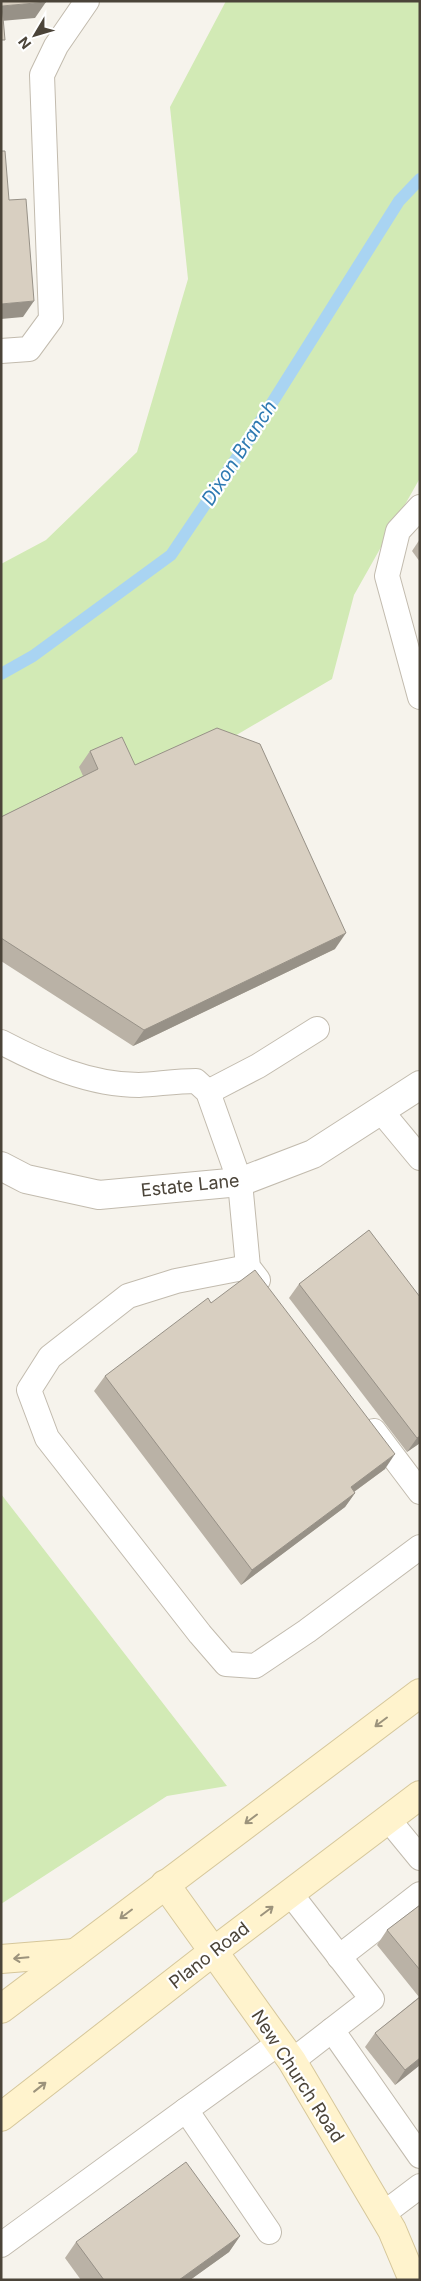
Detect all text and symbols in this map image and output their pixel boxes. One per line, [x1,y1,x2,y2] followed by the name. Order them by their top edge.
[10,10,60,60] north arrow
[14,34,34,53] text: N
[197,396,281,510] water label: Dixon Branch
[140,1169,240,1201] street label: Estate Lane
[374,1717,388,1727] one-way arrow
[245,1814,258,1825] one-way arrow
[260,1906,274,1916] one-way arrow
[119,1909,133,1919] one-way arrow
[165,1917,253,1993] street label: Plano Road
[13,1953,29,1962] one-way arrow
[247,2006,349,2146] street label: New Church Road
[33,2081,46,2092] one-way arrow

